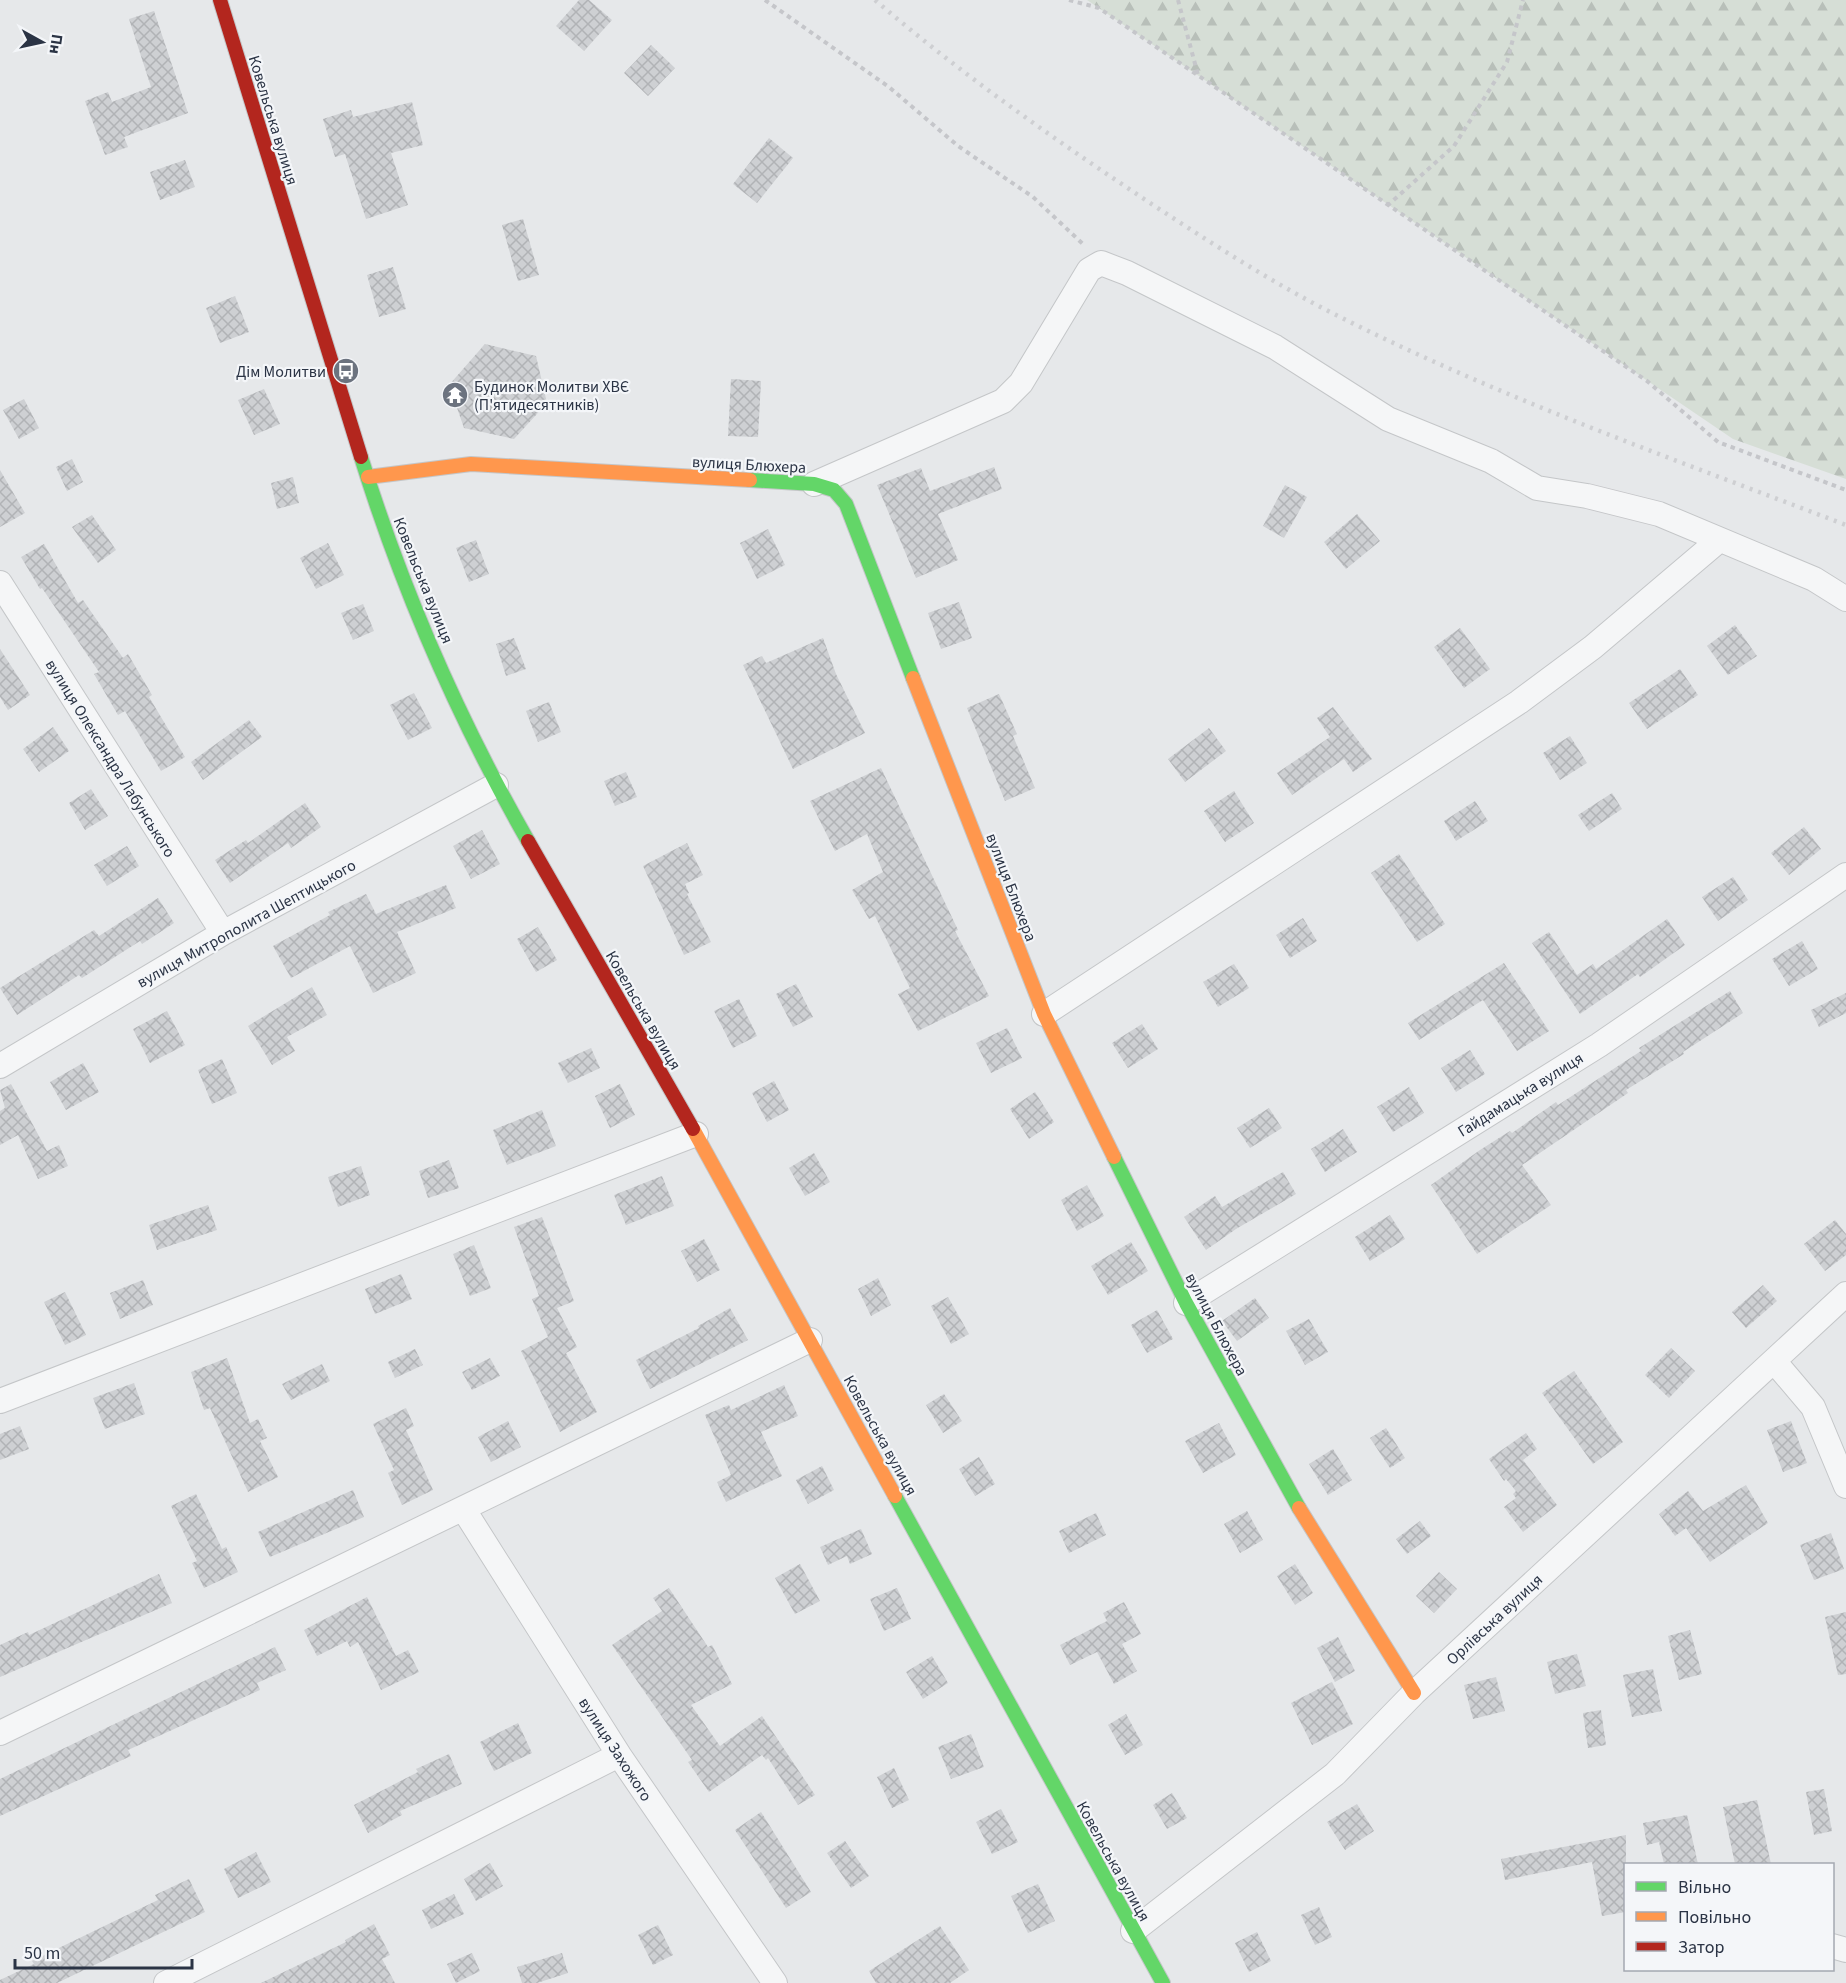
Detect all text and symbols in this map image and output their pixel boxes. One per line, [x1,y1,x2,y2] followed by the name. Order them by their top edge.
[12,12,72,72] north arrow
[44,33,68,55] text: Пн
[243,53,303,188] street label: Ковельська вулиця
[331,356,361,386] bus stop icon: Дім Молитви
[236,361,326,383] place label: Дім Молитви
[474,376,629,416] place label: Будинок Молитви ХВЄ (П'ятидесятників)
[440,380,470,410] temple icon: Будинок Молитви ХВЄ (П'ятидесятників)
[691,451,807,479] street label: вулиця Блюхера
[388,514,458,647] street label: Ковельська вулиця
[40,655,180,862] street label: вулиця Олександра Лабунського
[980,830,1042,945] street label: вулиця Блюхера
[133,854,360,993] street label: вулиця Митрополита Шептицького
[600,947,686,1074] street label: Ковельська вулиця
[1453,1047,1588,1142] street label: Гайдамацька вулиця
[1180,1269,1253,1380] street label: вулиця Блюхера
[838,1371,922,1500] street label: Ковельська вулиця
[1442,1569,1548,1670] street label: Орлівська вулиця
[573,1693,657,1806] street label: вулиця Захожого
[1071,1797,1155,1926] street label: Ковельська вулиця
[1624,1863,1834,1971] legend
[1678,1875,1731,1900] text: Вільно
[1678,1905,1751,1930] text: Повільно
[15,1932,192,1970] scale bar
[1678,1935,1725,1960] text: Затор
[24,1941,60,1966] text: 50 m

